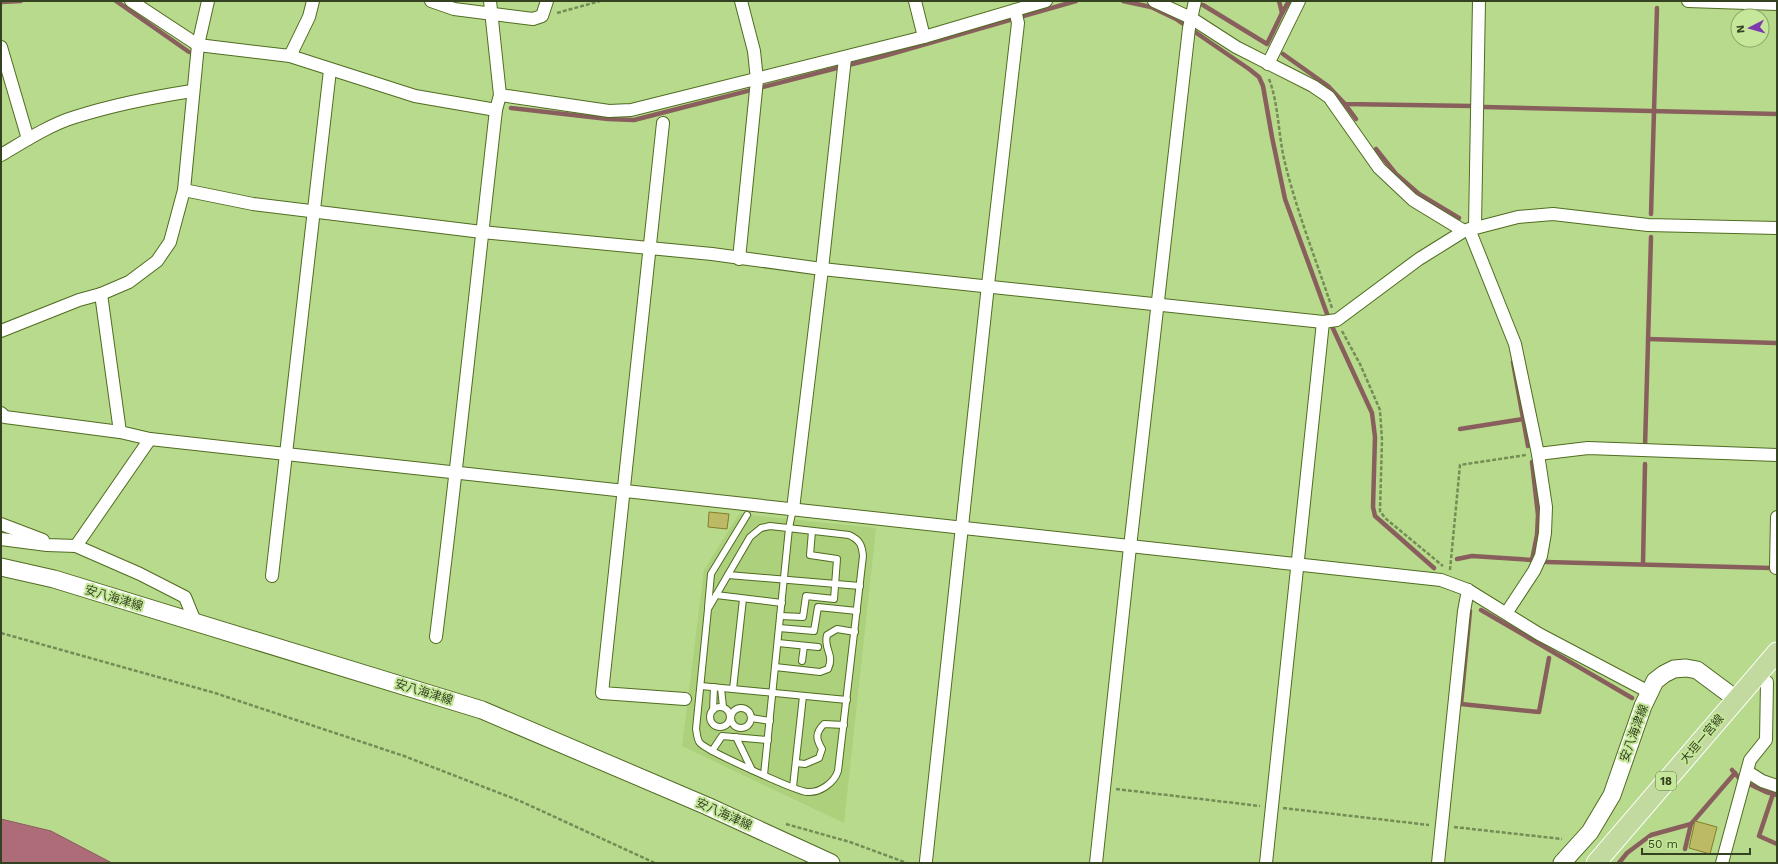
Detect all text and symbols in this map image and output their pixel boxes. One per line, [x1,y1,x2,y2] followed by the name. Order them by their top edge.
[1730,8,1770,48] north arrow
[1734,24,1747,34] text: N
[83,583,145,613] street label: 安八海津線
[393,677,455,707] street label: 安八海津線
[1617,702,1651,764] street label: 安八海津線
[1677,712,1727,766] street label: 大垣一宮線
[1656,772,1676,790] road number: 18
[694,795,754,833] street label: 安八海津線
[1642,830,1750,856] scale bar
[1648,837,1678,851] text: 50 m

